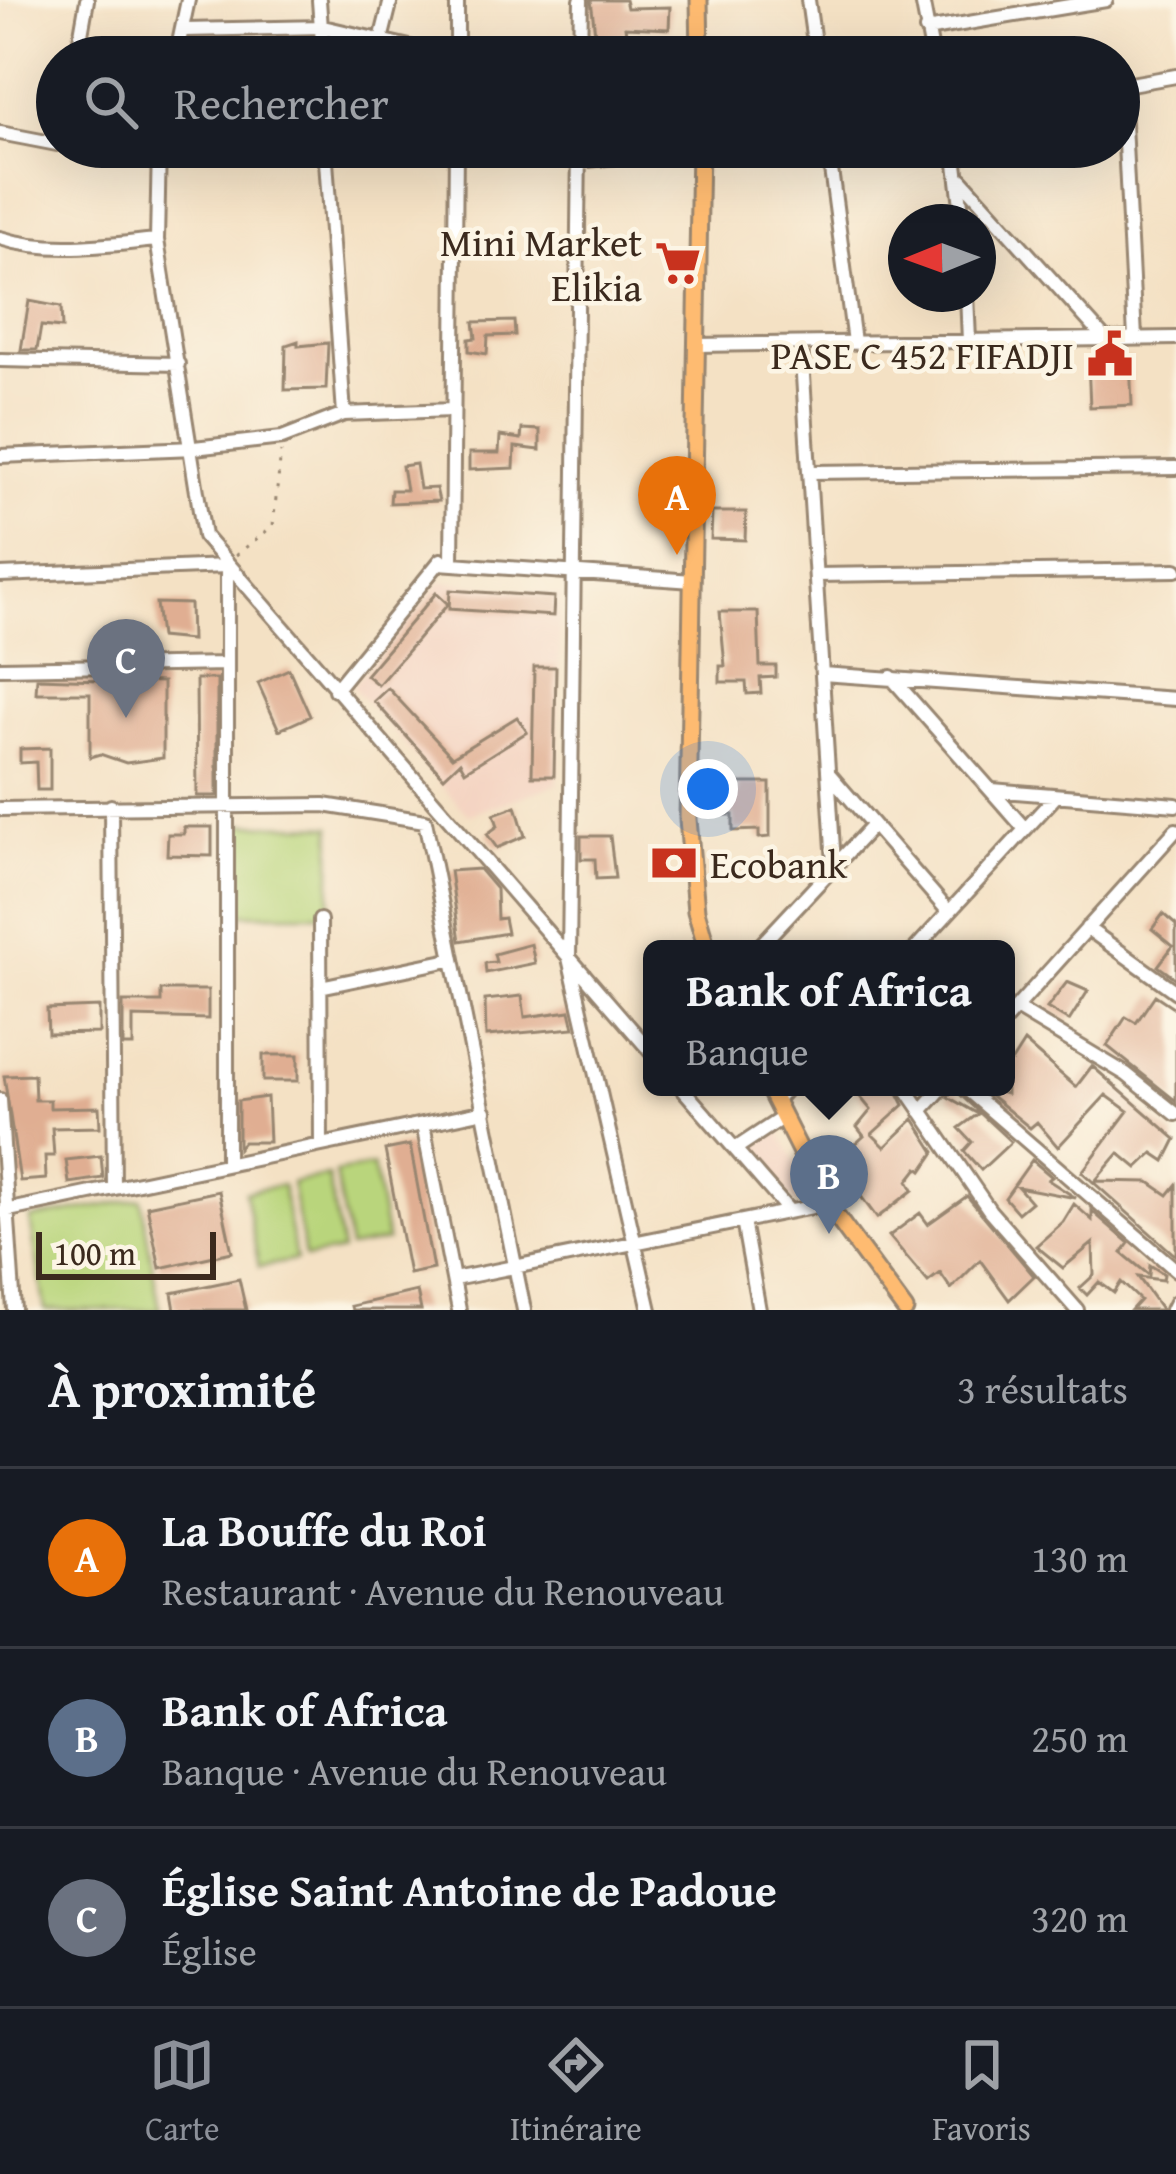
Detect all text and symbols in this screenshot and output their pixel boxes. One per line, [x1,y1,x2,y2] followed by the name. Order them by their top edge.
[36,36,1140,168] search box
[78,69,144,135] icon: search
[174,70,389,135] text: Rechercher
[888,204,996,312] north arrow
[440,213,643,315] place label: Mini Market Elikia
[653,238,703,288] supermarket icon: Mini Market Elikia
[771,326,1074,383] place label: PASE C 452 FIFADJI
[1085,329,1135,379] public building icon: PASE C 452 FIFADJI
[638,456,716,555] pin: A
[87,619,165,718] pin: C
[678,759,738,819] your location
[710,835,847,892] place label: Ecobank
[649,838,699,888] bank icon: Ecobank
[643,940,1015,1096] popup
[686,957,972,1022] text: Bank of Africa
[686,1022,809,1079] text: Banque
[790,1135,868,1234] pin: B
[36,1226,216,1279] scale bar
[54,1229,136,1277] text: 100 m
[48,1351,316,1426] text: À proximité
[957,1360,1128,1417] text: 3 résultats
[162,1497,487,1562] text: La Bouffe du Roi
[75,1529,99,1586] text: A
[1031,1529,1128,1586] text: 130 m
[162,1562,724,1619] text: Restaurant · Avenue du Renouveau
[162,1677,447,1742] text: Bank of Africa
[75,1709,99,1766] text: B
[1031,1709,1128,1766] text: 250 m
[162,1742,667,1799] text: Banque · Avenue du Renouveau
[162,1857,777,1922] text: Église Saint Antoine de Padoue
[76,1889,98,1946] text: C
[1031,1889,1128,1946] text: 320 m
[162,1922,257,1979] text: Église
[145,2032,220,2152] tab: Carte
[510,2032,642,2152] tab: Itinéraire
[932,2032,1031,2152] tab: Favoris

